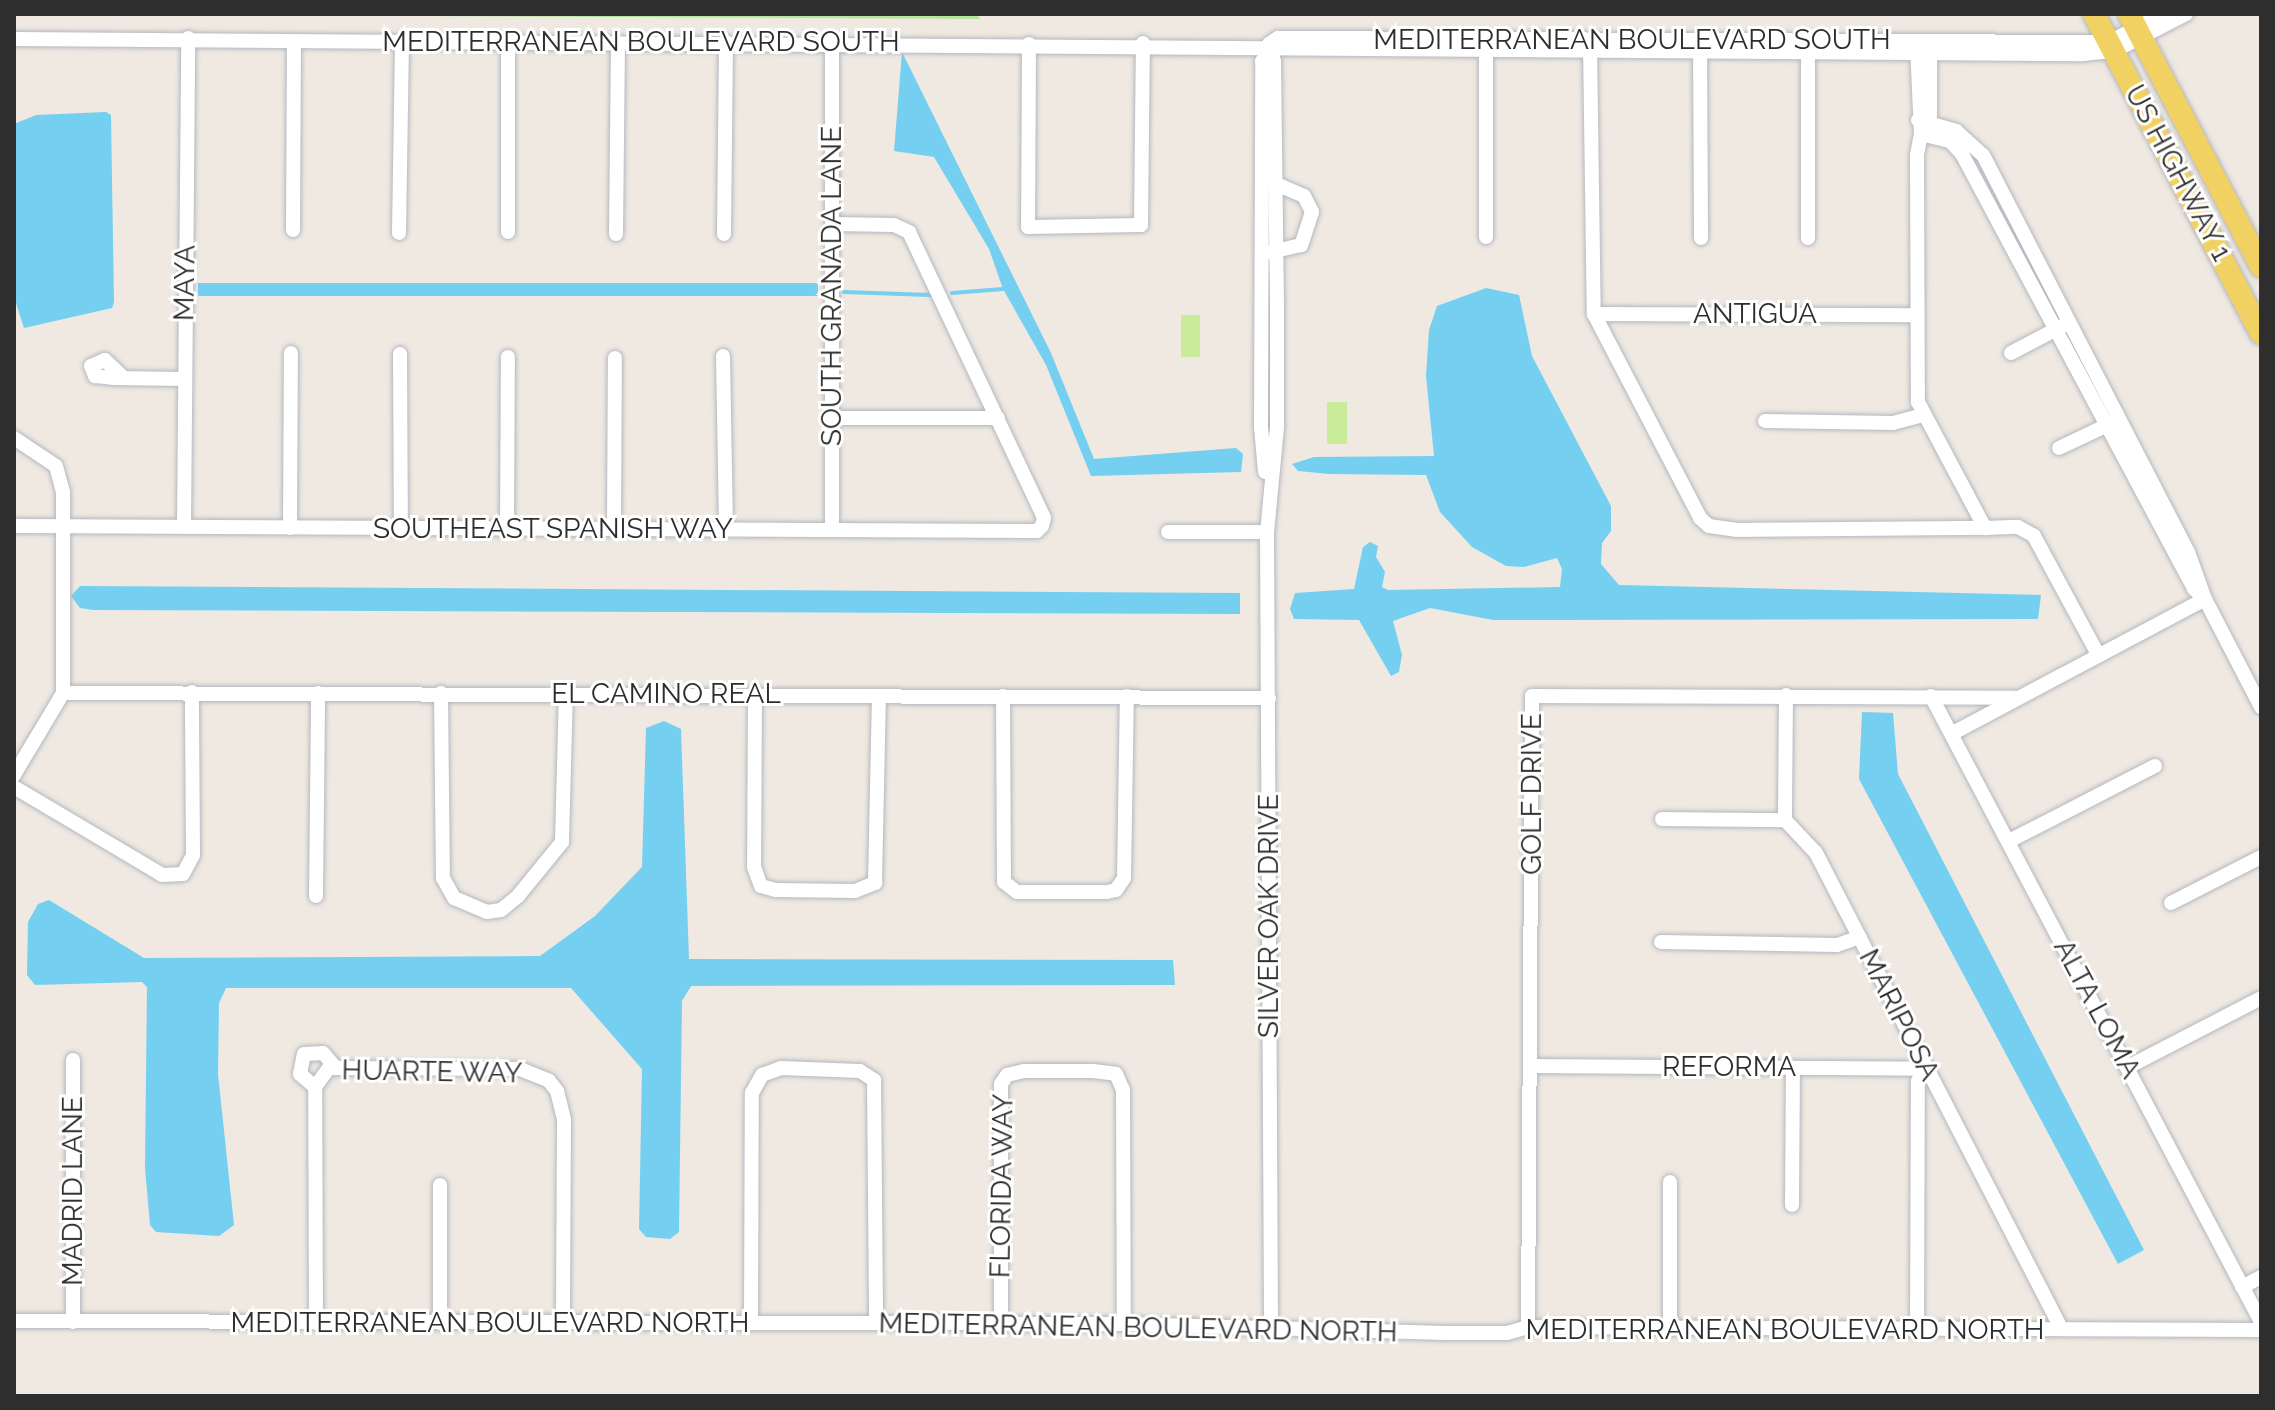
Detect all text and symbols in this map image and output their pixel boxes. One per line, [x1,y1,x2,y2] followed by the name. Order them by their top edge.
[1373,23,1891,57] street label: MEDITERRANEAN BOULEVARD SOUTH
[382,25,900,59] street label: MEDITERRANEAN BOULEVARD SOUTH
[2117,79,2239,267] street label: US HIGHWAY 1
[815,125,849,447] street label: SOUTH GRANADA LANE
[168,245,202,321] street label: MAYA
[1693,297,1817,331] street label: ANTIGUA
[372,512,734,546] street label: SOUTHEAST SPANISH WAY
[551,677,781,711] street label: EL CAMINO REAL
[1515,713,1549,875] street label: GOLF DRIVE
[1252,794,1286,1038] street label: SILVER OAK DRIVE
[2046,933,2148,1085] street label: ALTA LOMA
[1852,944,1946,1086] street label: MARIPOSA
[1662,1050,1796,1084] street label: REFORMA
[341,1054,523,1090] street label: HUARTE WAY
[984,1093,1020,1279] street label: FLORIDA WAY
[56,1096,90,1286] street label: MADRID LANE
[231,1306,749,1340] street label: MEDITERRANEAN BOULEVARD NORTH
[878,1307,1398,1349] street label: MEDITERRANEAN BOULEVARD NORTH
[1526,1313,2044,1347] street label: MEDITERRANEAN BOULEVARD NORTH

